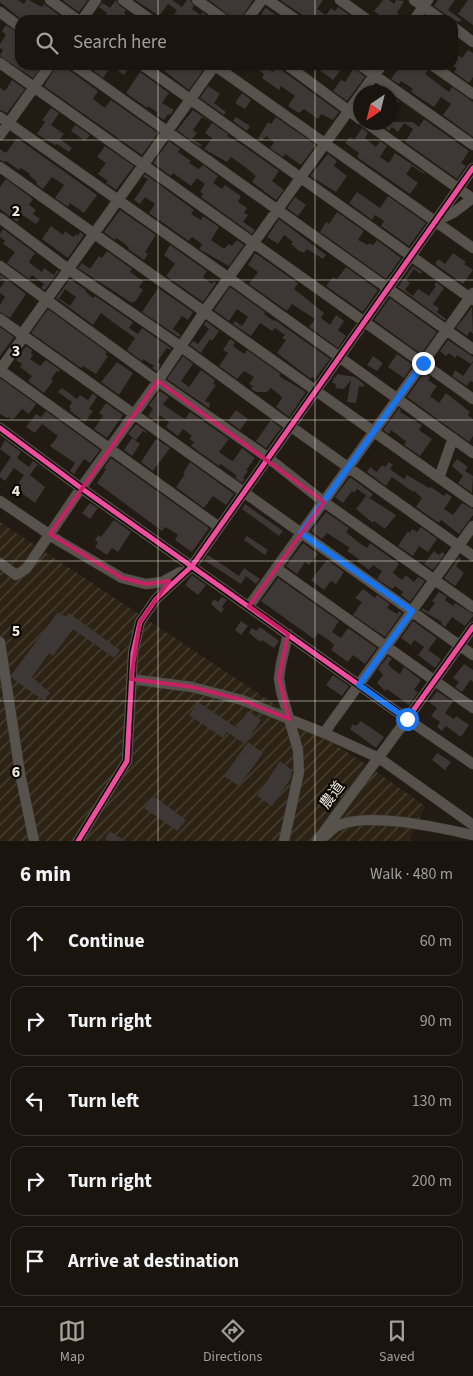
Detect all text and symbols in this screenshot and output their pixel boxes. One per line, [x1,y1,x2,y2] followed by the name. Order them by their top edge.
[15,15,458,70] search box
[33,29,61,57] icon: search
[73,29,167,56] text: Search here
[353,85,398,130] north arrow
[12,200,20,222] text: 2
[12,340,20,362] text: 3
[412,352,435,375] route end
[12,480,21,502] text: 4
[12,620,20,642] text: 5
[396,708,419,731] route start
[12,761,20,783] text: 6
[315,777,350,814] street label: 農道
[20,859,71,889] text: 6 min
[370,863,453,885] text: Walk · 480 m
[21,927,49,955] icon: ahead
[68,928,145,955] text: Continue
[420,930,452,952] text: 60 m
[21,1007,49,1035] icon: right
[68,1008,152,1035] text: Turn right
[420,1010,452,1032] text: 90 m
[21,1087,49,1115] icon: left
[68,1088,139,1115] text: Turn left
[412,1090,452,1112] text: 130 m
[21,1167,49,1195] icon: right
[68,1168,152,1195] text: Turn right
[412,1170,452,1192] text: 200 m
[21,1247,49,1275] icon: arrive
[68,1248,239,1275] text: Arrive at destination
[58,1317,86,1367] tab: Map
[203,1317,262,1367] tab: Directions
[379,1317,415,1367] tab: Saved

